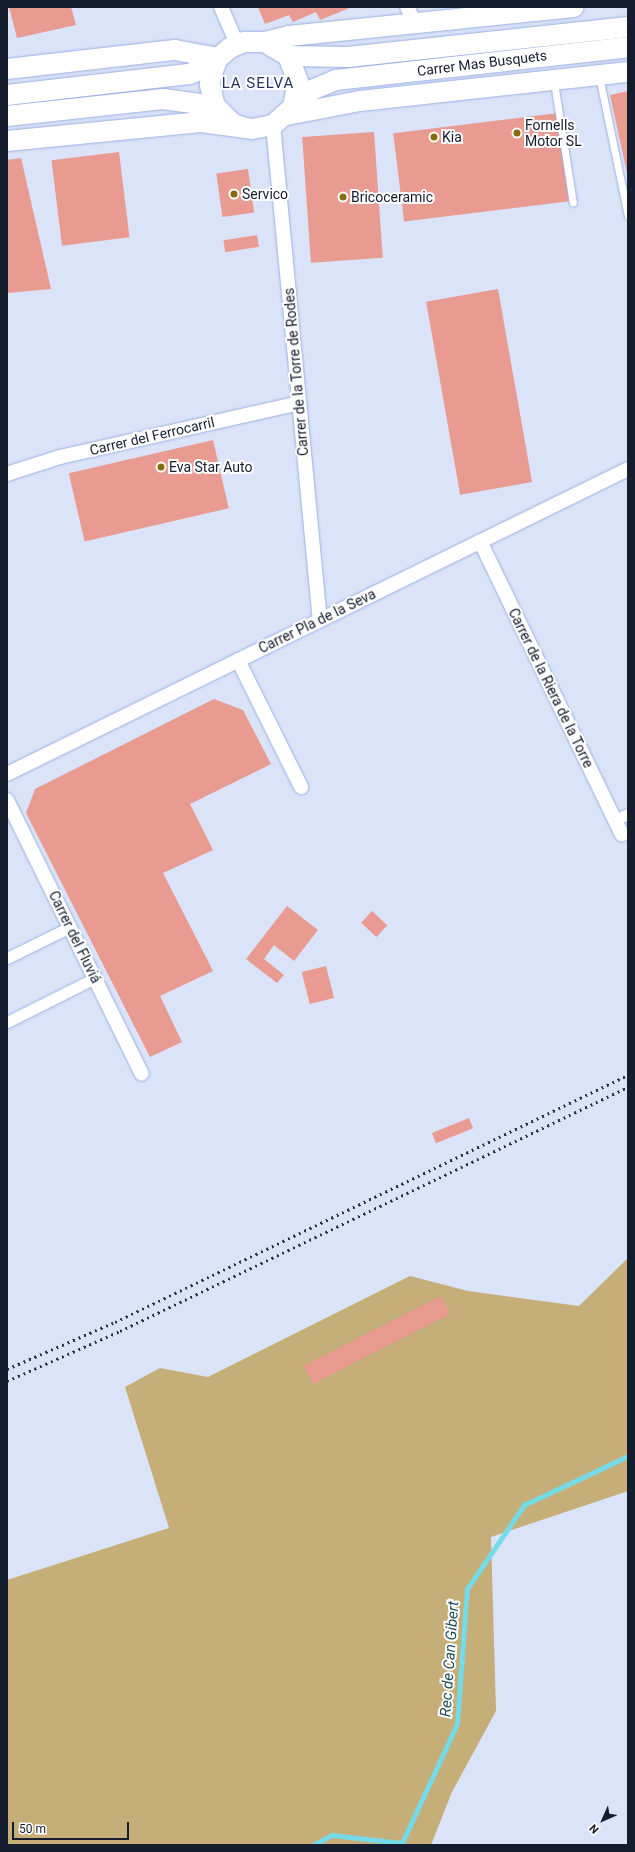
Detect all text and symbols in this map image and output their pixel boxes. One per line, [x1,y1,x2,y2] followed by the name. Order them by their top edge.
[416,47,548,79] street label: Carrer Mas Busquets
[222,75,294,93] district label: LA SELVA
[525,117,582,150] place label: Fornells Motor SL
[512,128,522,138] marker: Fornells Motor SL
[442,129,462,145] place label: Kia
[429,132,439,142] marker: Kia
[242,186,288,202] place label: Servico
[229,189,239,199] marker: Servico
[351,189,433,205] place label: Bricoceramic
[338,192,348,202] marker: Bricoceramic
[280,287,312,457] street label: Carrer de la Torre de Rodes
[88,413,216,459] street label: Carrer del Ferrocarril
[169,459,252,475] place label: Eva Star Auto
[156,462,166,472] marker: Eva Star Auto
[256,585,378,657] street label: Carrer Pla de la Seva
[505,605,597,771] street label: Carrer de la Riera de la Torre
[45,888,105,986] street label: Carrer del Fluviá
[437,1600,463,1718] water label: Rec de Can Gibert
[583,1800,623,1840] north arrow
[14,1814,131,1840] scale bar
[19,1822,46,1836] text: 50 m
[587,1822,602,1836] text: N

